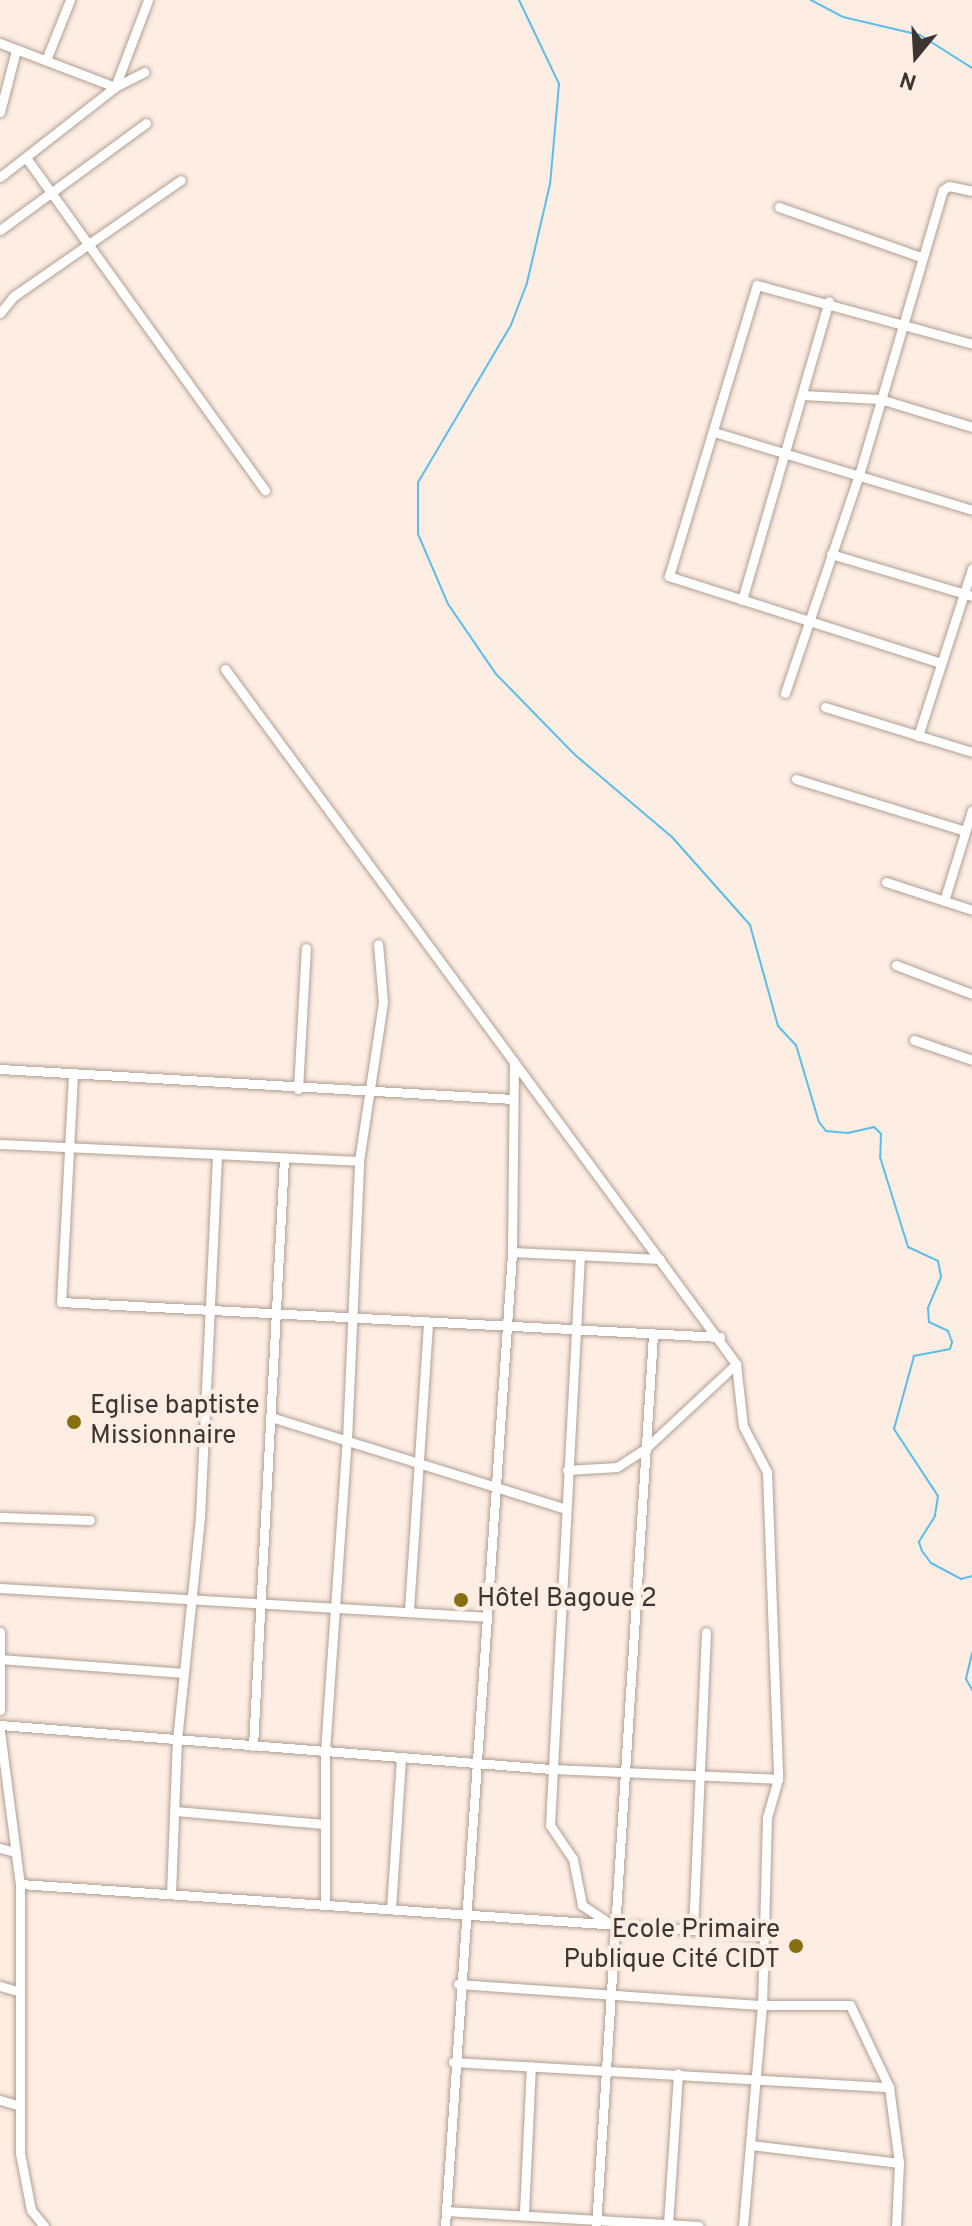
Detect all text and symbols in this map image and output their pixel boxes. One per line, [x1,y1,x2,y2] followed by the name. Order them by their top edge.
[876,16,956,96] north arrow
[897,64,920,95] text: N
[90,1391,260,1452] place label: Eglise baptiste Missionnaire
[65,1413,83,1431] marker: Eglise baptiste Missionnaire
[477,1584,657,1616] place label: Hôtel Bagoue 2
[452,1591,470,1609] marker: Hôtel Bagoue 2
[563,1915,780,1976] place label: Ecole Primaire Publique Cité CIDT
[787,1937,805,1955] marker: Ecole Primaire Publique Cité CIDT

